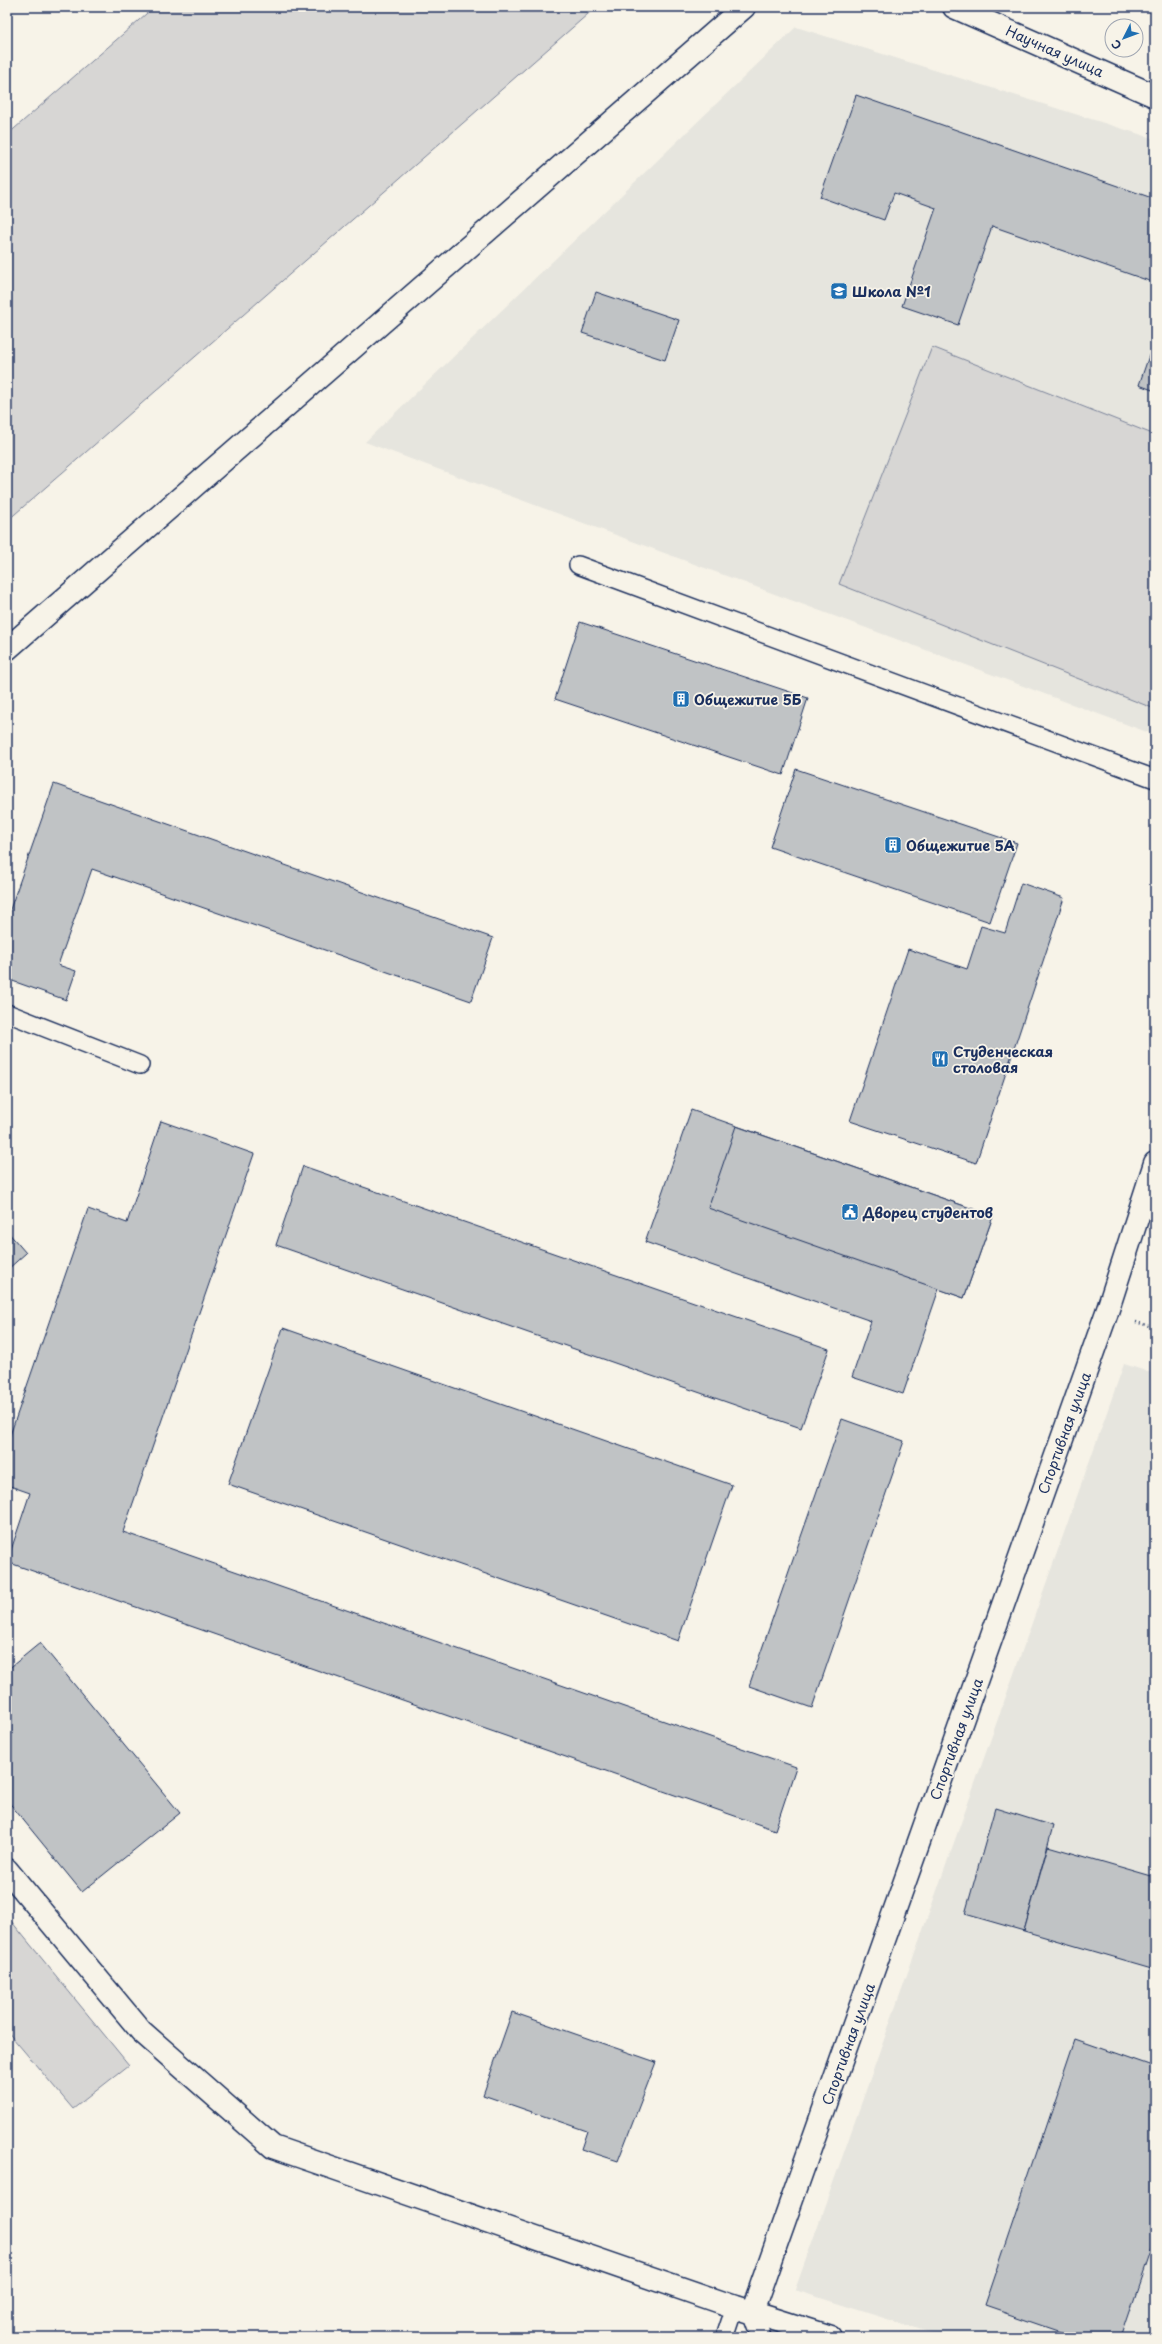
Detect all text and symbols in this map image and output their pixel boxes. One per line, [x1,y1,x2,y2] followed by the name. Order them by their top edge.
[1104,18,1144,58] north arrow
[1003,20,1108,82] street label: Научная улица
[1107,36,1125,54] text: С
[829,281,849,301] school or university icon: Школа №1
[852,281,931,302] place label: Школа №1
[671,689,691,709] building icon: Общежитие 5Б
[694,689,802,710] place label: Общежитие 5Б
[883,835,903,855] building icon: Общежитие 5А
[906,835,1015,856] place label: Общежитие 5А
[953,1041,1053,1078] place label: Студенческая столовая
[930,1049,950,1069] restaurant icon: Студенческая столовая
[840,1202,860,1222] public building icon: Дворец студентов
[862,1202,993,1223] place label: Дворец студентов
[1032,1369,1096,1497] street label: Спортивная улица
[924,1675,988,1803] street label: Спортивная улица
[816,1980,880,2108] street label: Спортивная улица

